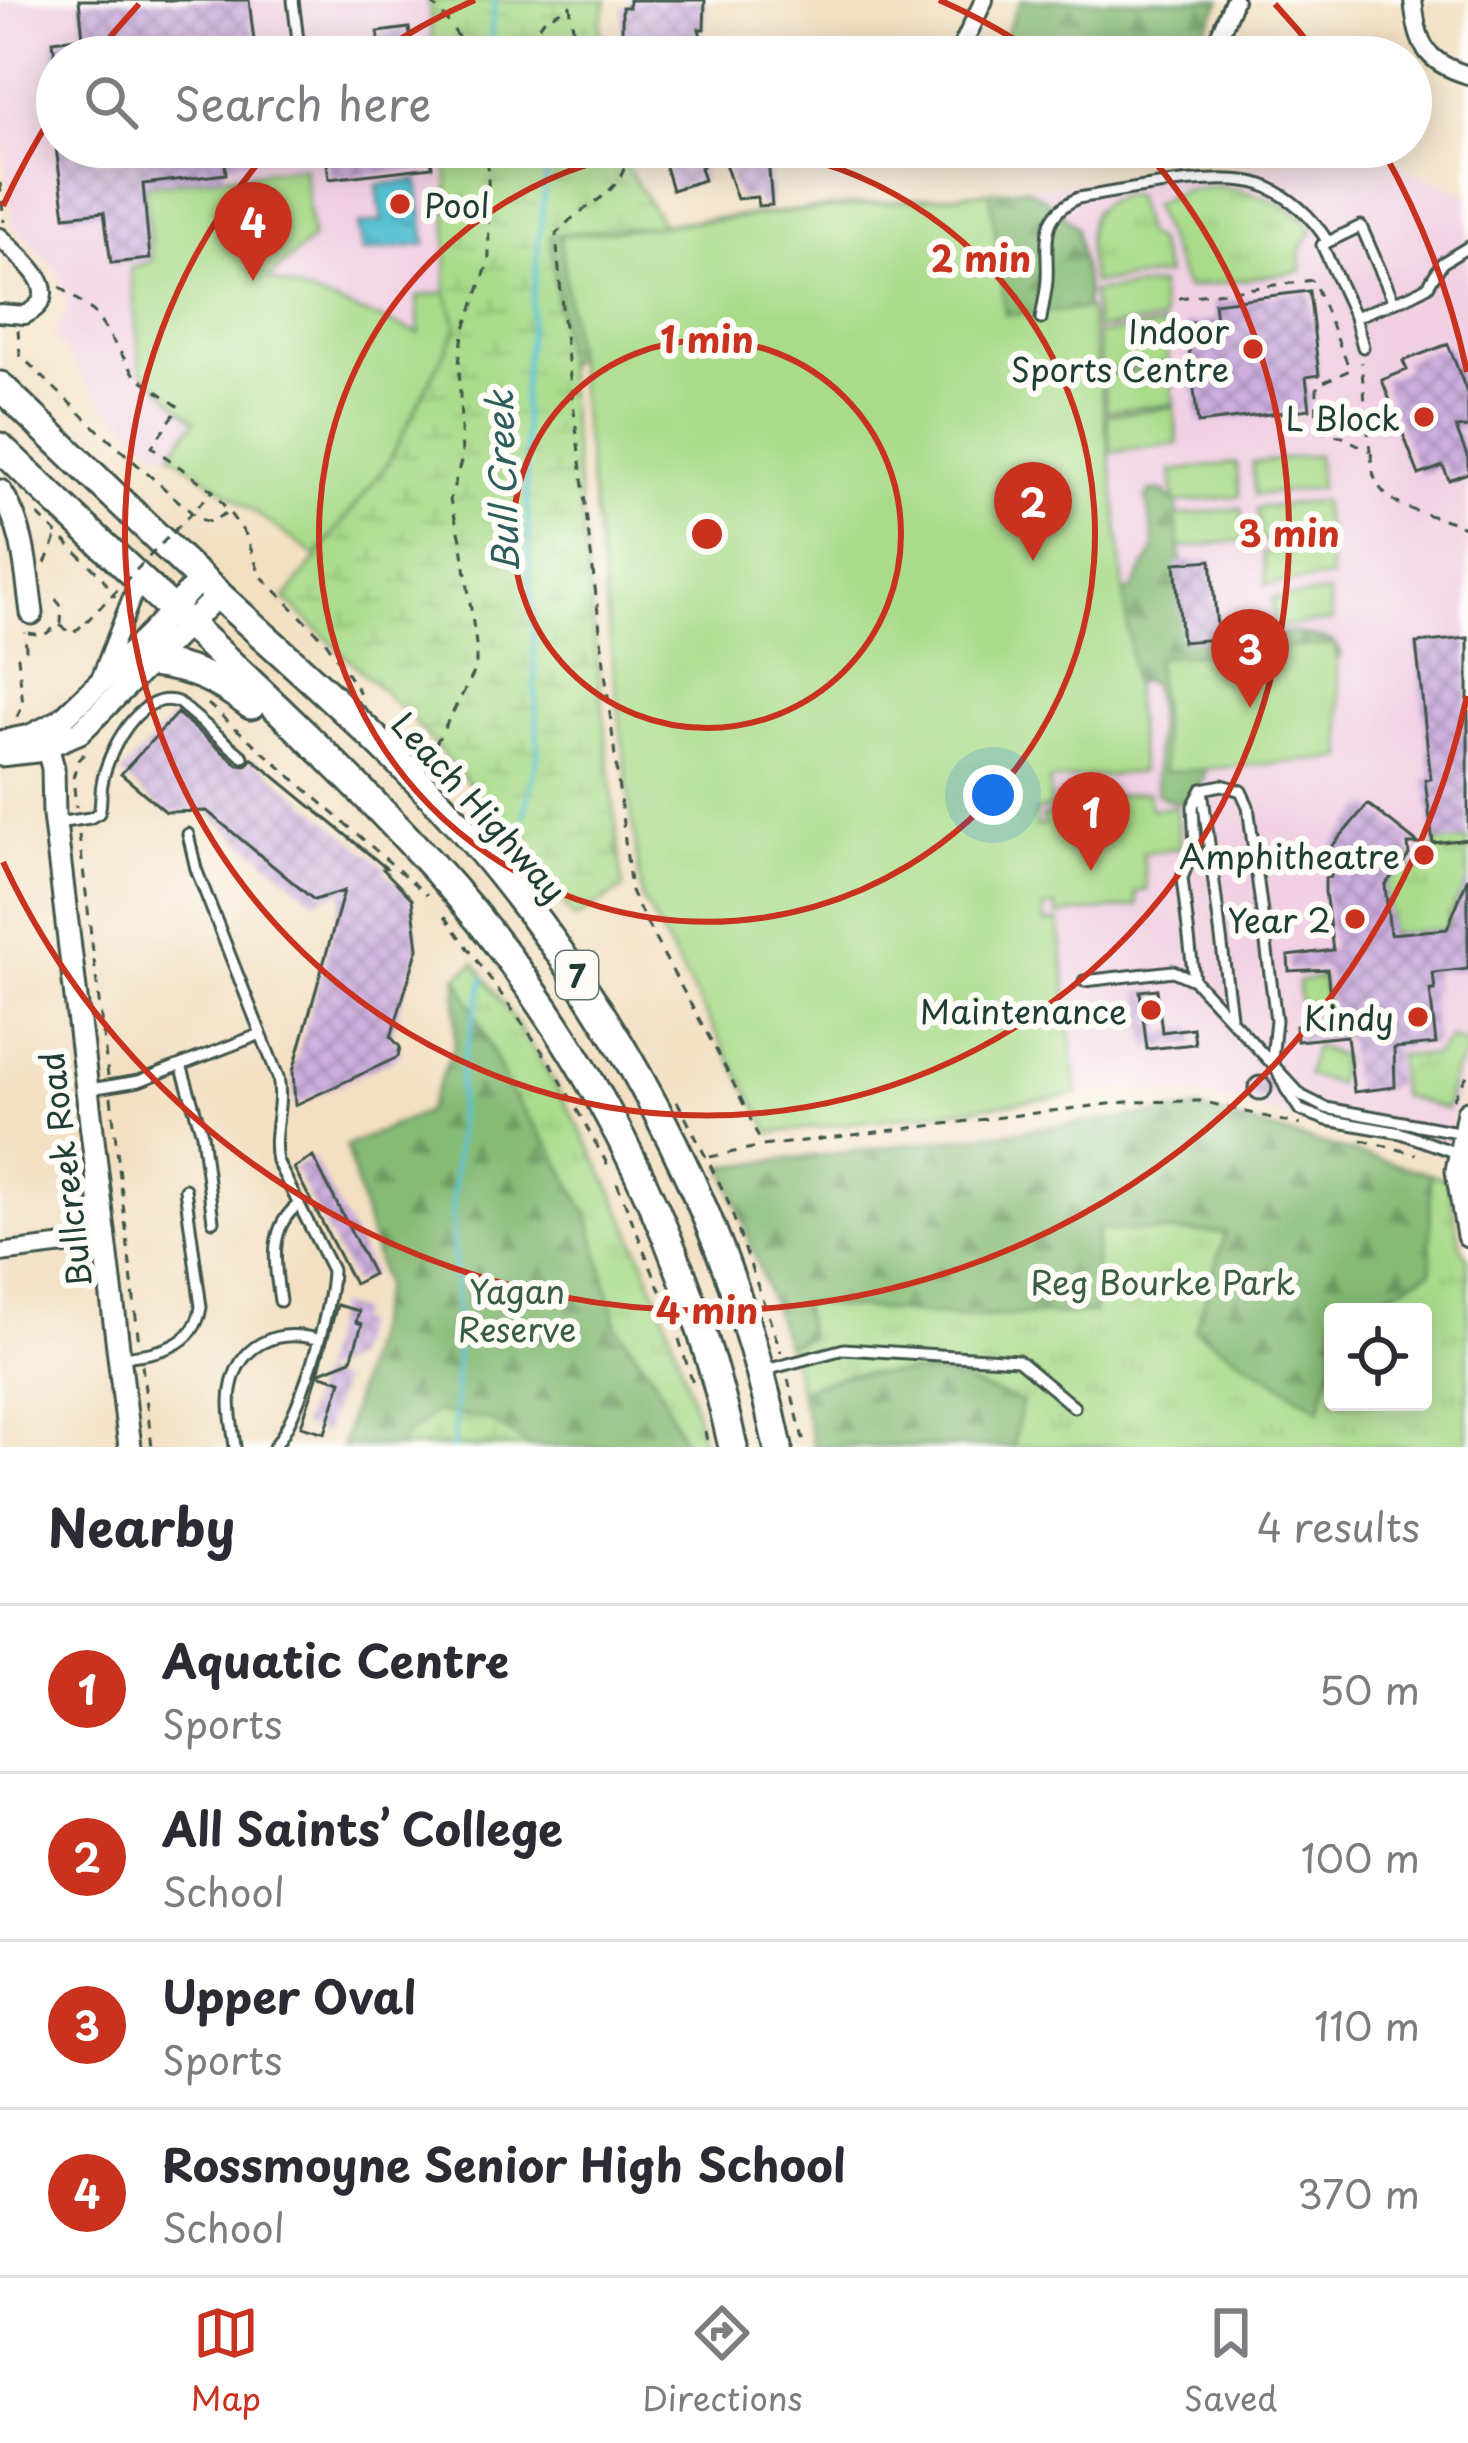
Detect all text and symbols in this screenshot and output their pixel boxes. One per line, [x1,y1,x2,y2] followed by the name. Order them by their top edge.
[36,36,1432,168] search box
[174,68,431,136] text: Search here
[78,69,144,135] icon: search
[424,179,490,229] place label: Pool
[214,182,292,281] pin: 4
[387,191,413,217] marker: Pool
[931,230,1031,284] text: 2 min
[1011,305,1230,393] place label: Indoor Sports Centre
[660,311,754,365] text: 1 min
[1240,336,1266,362] marker: Indoor Sports Centre
[471,388,531,574] water label: Bull Creek
[1286,392,1400,442] place label: L Block
[1411,404,1437,430] marker: L Block
[994,462,1072,561] pin: 2
[1238,505,1340,559] text: 3 min
[686,513,728,555] centre of rings
[1211,609,1289,708] pin: 3
[381,700,579,912] street label: Leach Highway
[963,765,1023,825] your location
[1052,772,1130,871] pin: 1
[1179,830,1400,880] place label: Amphitheatre
[1411,842,1437,868] marker: Amphitheatre
[1227,894,1331,944] place label: Year 2
[1342,906,1368,932] marker: Year 2
[556,951,598,999] road number: 7
[920,985,1127,1035] place label: Maintenance
[1304,992,1394,1042] place label: Kindy
[1138,997,1164,1023] marker: Maintenance
[1405,1004,1431,1030] marker: Kindy
[25,1049,103,1291] street label: Bullcreek Road
[1031,1256,1295,1306] park label: Reg Bourke Park
[457,1265,577,1353] park label: Yagan Reserve
[656,1282,758,1336] text: 4 min
[1324,1303,1432,1411] map controls
[1324,1303,1432,1411] button: locate
[48,1487,235,1564] text: Nearby
[1257,1496,1420,1555] text: 4 results
[162,1625,509,1693] text: Aquatic Centre
[78,1659,96,1718] text: 1
[1319,1659,1420,1718] text: 50 m
[162,1693,282,1752] text: Sports
[162,1793,563,1861] text: All Saints’ College
[73,1827,101,1886] text: 2
[1301,1827,1420,1886] text: 100 m
[162,1861,285,1920] text: School
[162,1961,416,2029] text: Upper Oval
[74,1995,100,2054] text: 3
[1314,1995,1420,2054] text: 110 m
[162,2029,282,2088] text: Sports
[162,2129,846,2197] text: Rossmoyne Senior High School
[74,2163,100,2222] text: 4
[1297,2163,1420,2222] text: 370 m
[162,2197,285,2256] text: School
[191,2300,261,2422] tab: Map
[642,2300,803,2422] tab: Directions
[1184,2300,1277,2422] tab: Saved

